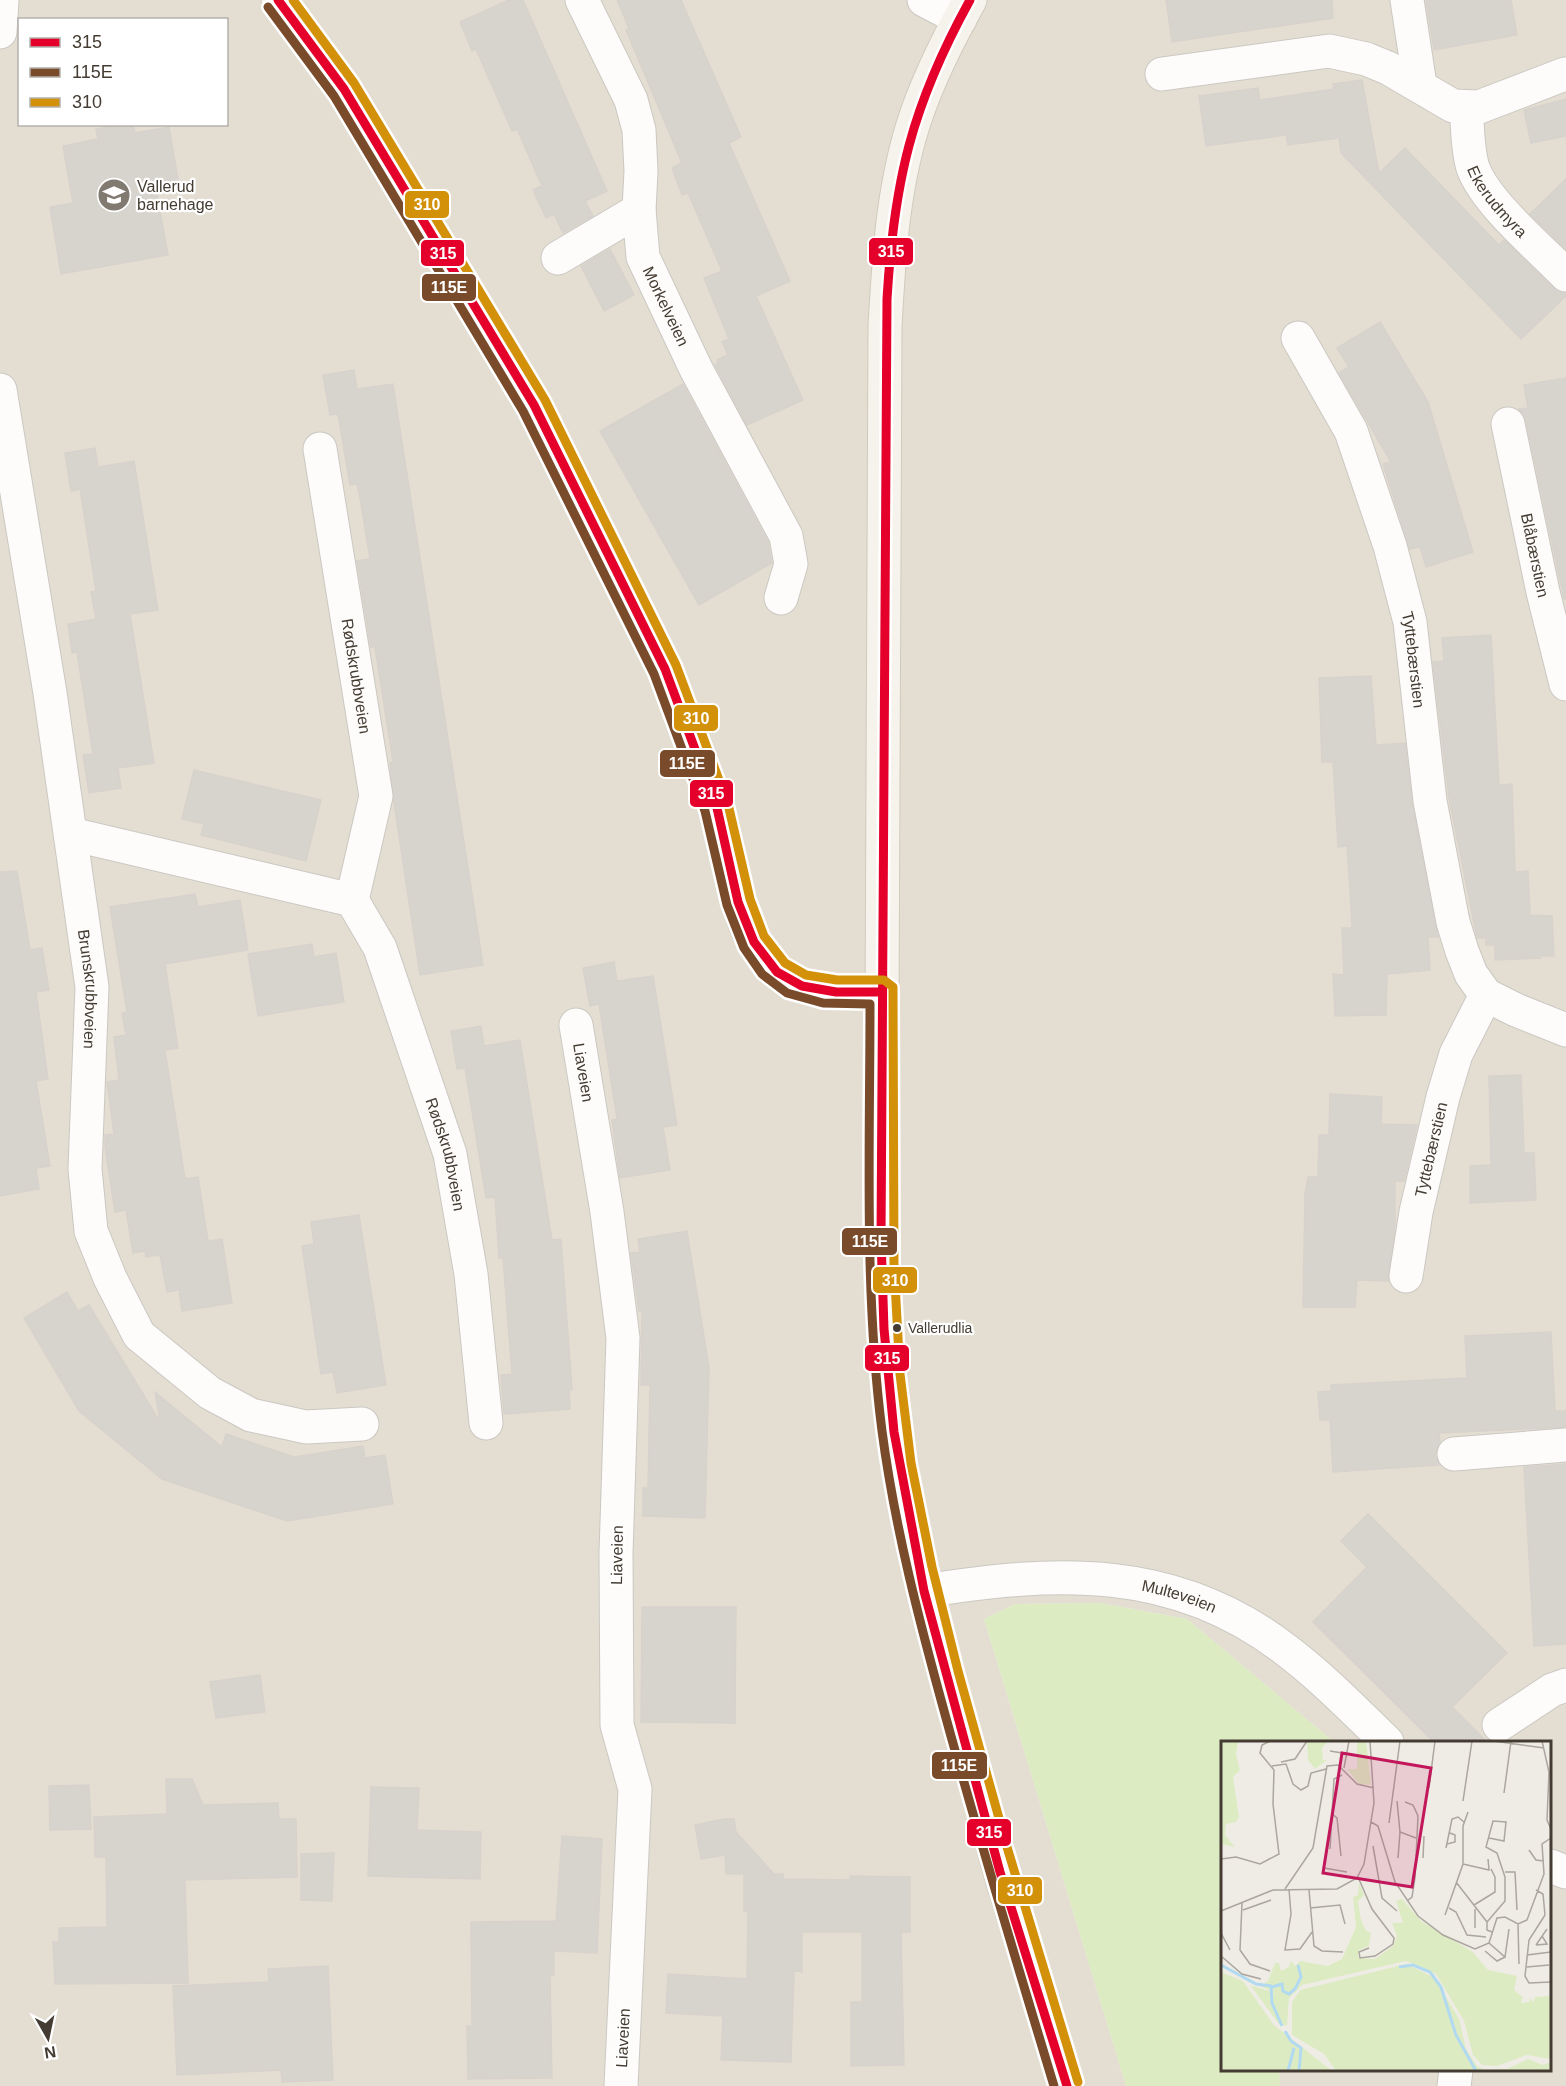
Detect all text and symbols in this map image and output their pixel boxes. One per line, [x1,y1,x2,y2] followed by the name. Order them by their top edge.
[18,18,228,126] legend
[72,32,102,52] text: 315
[72,62,113,82] text: 115E
[72,92,102,112] text: 310
[1464,163,1531,241] street label: Ekerudmyra
[96,177,132,213] school or university icon: Vallerud barnehage
[137,178,214,213] place label: Vallerud barnehage
[404,190,450,219] line badge: 310
[414,196,440,213] text: 310
[868,237,914,266] line badge: 315
[420,239,465,267] line badge: 315
[878,243,904,260] text: 315
[430,245,456,262] text: 315
[640,263,692,349] street label: Morkelveien
[421,273,477,302] line badge: 115E
[431,279,468,296] text: 115E
[1518,512,1552,599] street label: Blåbærstien
[1399,610,1428,709] street label: Tyttebærstien
[339,617,374,735] street label: Rødskrubbveien
[673,704,719,732] line badge: 310
[683,710,709,727] text: 310
[659,749,716,778] line badge: 115E
[669,755,706,772] text: 115E
[689,779,734,808] line badge: 315
[698,785,724,802] text: 315
[75,928,101,1049] street label: Brunskrubbveien
[571,1042,597,1103] street label: Liaveien
[423,1095,468,1212] street label: Rødskrubbveien
[1411,1100,1450,1199] street label: Tyttebærstien
[841,1227,898,1256] line badge: 115E
[852,1233,889,1250] text: 115E
[872,1266,918,1294] line badge: 310
[882,1272,908,1289] text: 310
[908,1320,973,1336] place label: Vallerudlia
[891,1322,903,1334] marker: Vallerudlia
[864,1344,910,1372] line badge: 315
[874,1350,900,1367] text: 315
[608,1525,626,1585] street label: Liaveien
[1140,1576,1219,1615] street label: Multeveien
[1221,1741,1551,2071] inset map
[931,1751,988,1780] line badge: 115E
[941,1757,978,1774] text: 115E
[966,1818,1012,1847] line badge: 315
[976,1824,1002,1841] text: 315
[997,1876,1043,1905] line badge: 310
[1007,1882,1033,1899] text: 310
[18,2008,78,2068] north arrow
[613,2008,633,2068] street label: Liaveien
[43,2043,57,2062] text: N

